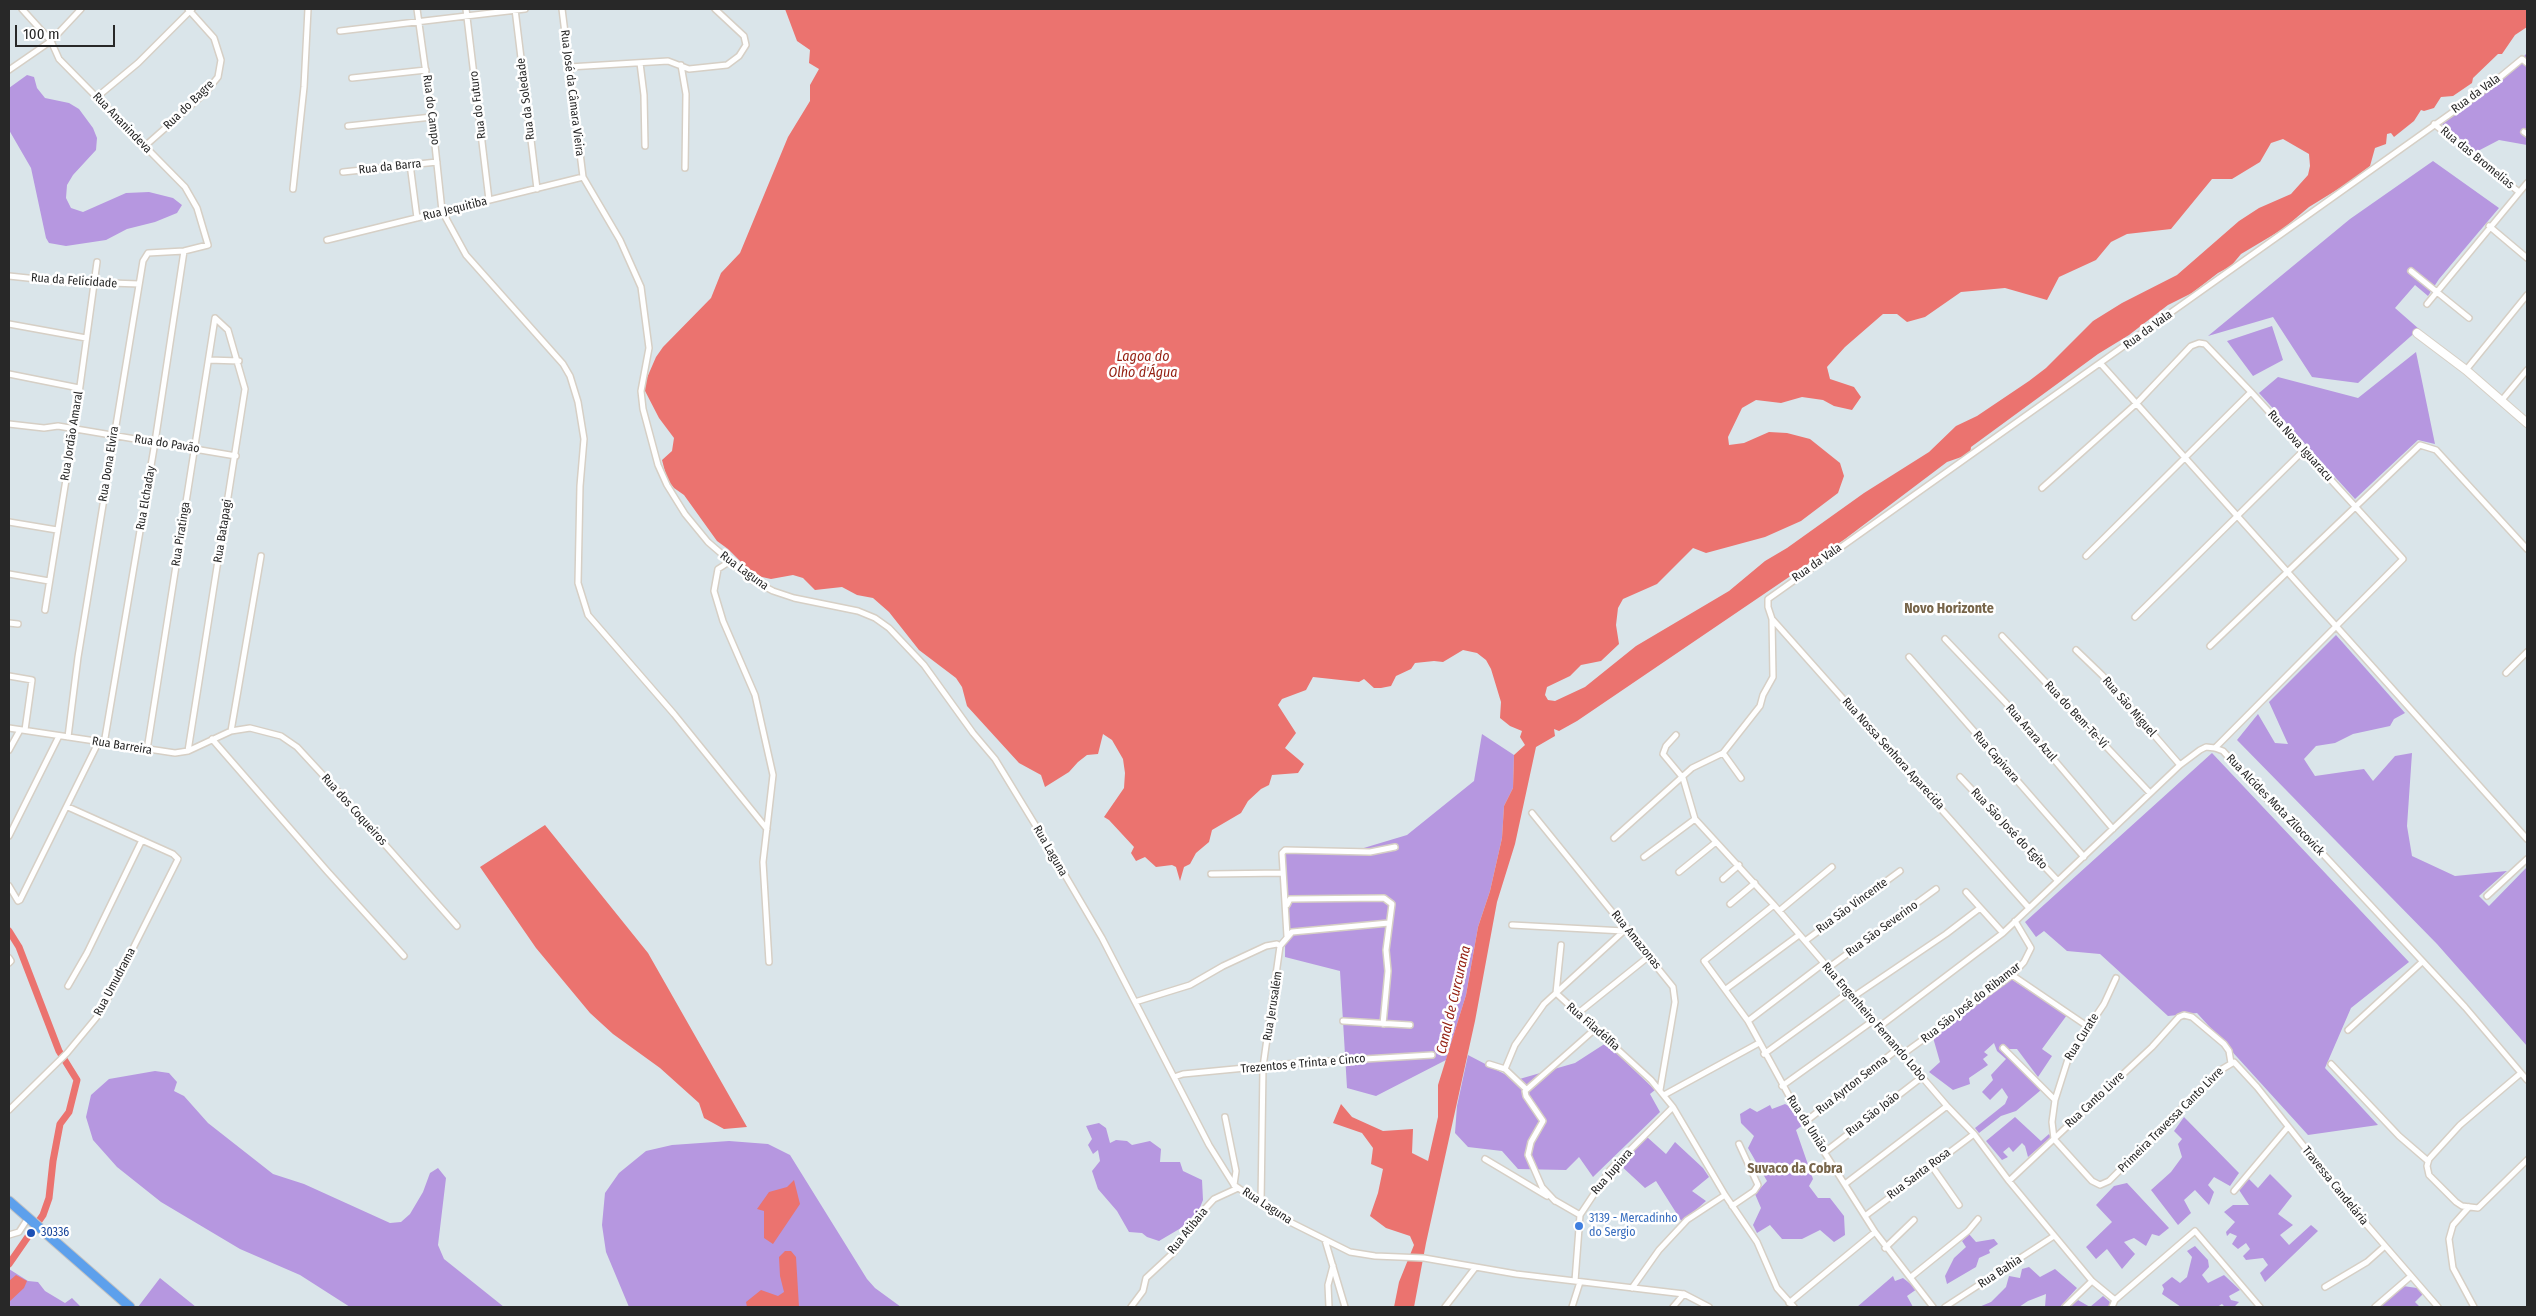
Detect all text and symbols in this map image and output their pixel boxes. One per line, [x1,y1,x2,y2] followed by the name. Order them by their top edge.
[18,15,118,47] scale bar
[23,25,60,43] text: 100 m
[557,29,587,157] street label: Rua José da Câmara Vieira
[514,57,538,141] street label: Rua da Soledade
[467,70,489,140] street label: Rua do Futuro
[2449,71,2503,117] street label: Rua da Vala
[420,74,442,146] street label: Rua do Campo
[161,77,217,133] street label: Rua do Bagre
[89,90,155,156] street label: Rua Ananindeva
[2437,124,2517,192] street label: Rua das Bromelias
[358,157,422,177] street label: Rua da Barra
[421,194,489,224] street label: Rua Jequitiba
[30,271,118,291] street label: Rua da Felicidade
[2121,307,2175,353] street label: Rua da Vala
[1108,349,1178,382] water label: Lagoa do Olho d'Água
[58,390,86,482] street label: Rua Jordão Amaral
[2264,407,2336,485] street label: Rua Nova Iguaracu
[96,425,122,503] street label: Rua Dona Elvira
[133,432,201,456] street label: Rua do Pavão
[133,465,159,531] street label: Rua Elchaday
[211,498,235,564] street label: Rua Batapagi
[169,501,193,567] street label: Rua Piratinga
[1790,541,1844,585] street label: Rua da Vala
[717,549,771,593] street label: Rua Laguna
[1904,601,1994,617] district label: Novo Horizonte
[2099,674,2159,740] street label: Rua São Miguel
[2041,678,2111,752] street label: Rua do Bem-Te-Vi
[1839,695,1947,813] street label: Rua Nossa Senhora Aparecida
[2002,702,2060,764] street label: Rua Arara Azul
[1970,728,2022,786] street label: Rua Capivara
[91,734,153,758] street label: Rua Barreira
[2223,751,2327,859] street label: Rua Alcídes Mota Zilocovick
[318,771,390,849] street label: Rua dos Coqueiros
[1968,785,2050,873] street label: Rua São José do Egito
[1030,823,1070,879] street label: Rua Laguna
[1813,875,1891,937] street label: Rua São Vincente
[1843,898,1921,960] street label: Rua São Severino
[1608,908,1664,972] street label: Rua Amazonas
[1433,944,1475,1056] water label: Canal de Curcurana
[91,945,139,1019] street label: Rua Umudrama
[1819,960,1929,1084] street label: Rua Engenheiro Fernando Lobo
[1918,960,2024,1046] street label: Rua São José do Ribamar
[1260,970,1286,1042] street label: Rua Jerusalém
[1563,1000,1623,1054] street label: Rua Filadélfia
[2062,1011,2102,1063] street label: Rua Curate
[1240,1051,1366,1077] street label: Trezentos e Trinta e Cinco
[1813,1053,1891,1117] street label: Rua Ayrton Senna
[2115,1064,2227,1176] street label: Primeira Travessa Canto Livre
[2062,1069,2128,1131] street label: Rua Canto Livre
[1843,1089,1903,1139] street label: Rua São João
[1783,1093,1831,1155] street label: Rua da União
[2299,1144,2371,1228] street label: Travessa Candelária
[1884,1145,1954,1203] street label: Rua Santa Rosa
[1588,1146,1636,1198] street label: Rua Jupiara
[1747,1161,1843,1177] district label: Suvaco da Cobra
[1239,1185,1295,1227] street label: Rua Laguna
[1165,1205,1211,1257] street label: Rua Atibaia
[1589,1212,1678,1240] place label: 3139 - Mercadinho do Sergio
[1573,1220,1585,1232] marker: 3139 - Mercadinho do Sergio
[41,1226,69,1240] place label: 30336
[25,1227,37,1239] marker: 30336
[1975,1253,2025,1291] street label: Rua Bahia

